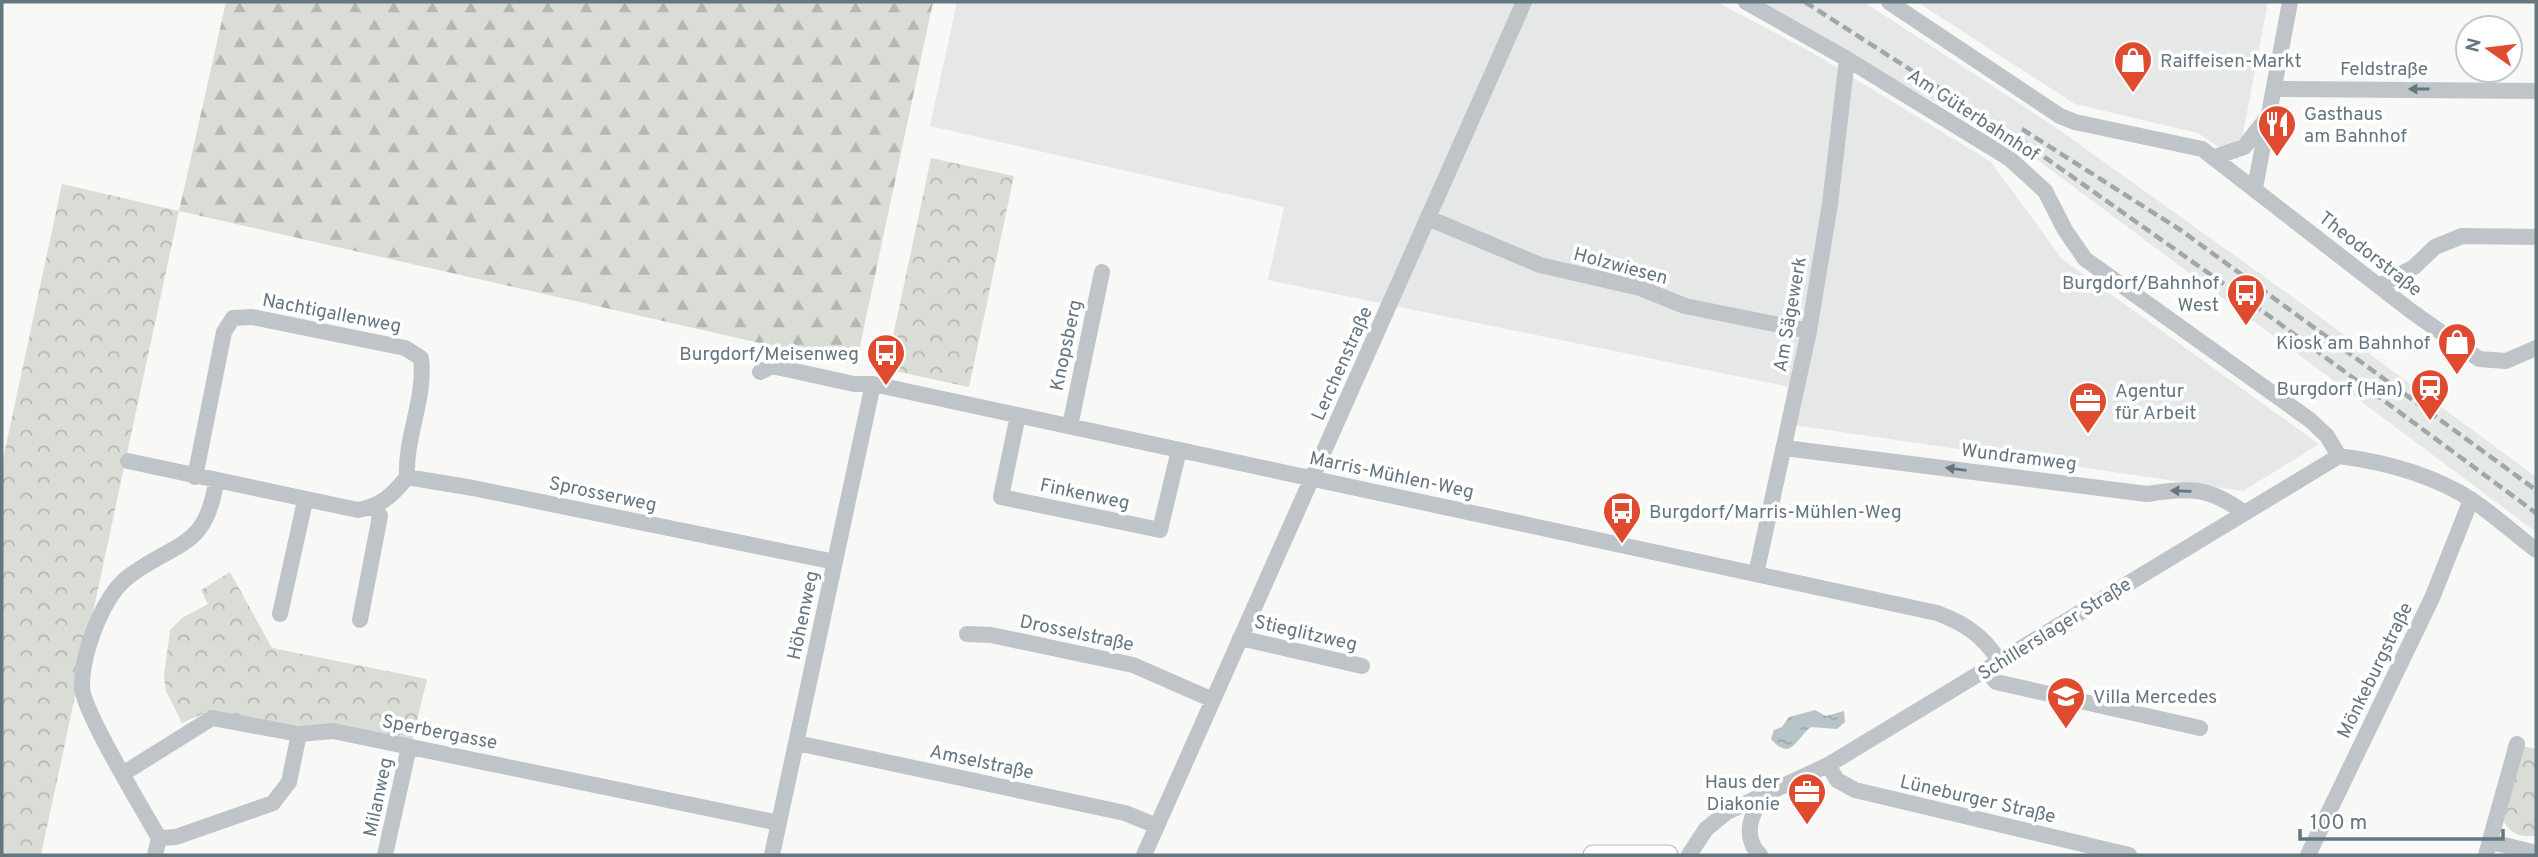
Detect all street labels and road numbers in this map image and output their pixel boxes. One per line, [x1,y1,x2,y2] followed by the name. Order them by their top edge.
[2340,58,2428,82] street label: Feldstraße
[1903,64,2044,168] street label: Am Güterbahnhof
[2313,207,2426,302] street label: Theodorstraße
[1571,243,1670,291] street label: Holzwiesen
[1769,255,1813,374] street label: Am Sägewerk
[260,289,403,339] street label: Nachtigallenweg
[1046,298,1088,393] street label: Knopsberg
[1307,303,1379,425] street label: Lerchenstraße
[1960,439,2078,477] street label: Wundramweg
[1307,447,1476,505] street label: Marris-Mühlen-Weg
[547,472,659,518] street label: Sprosserweg
[1037,474,1132,516] street label: Finkenweg
[783,569,825,662] street label: Höhenweg
[1974,573,2136,687] street label: Schillerslager Straße
[2332,599,2419,743] street label: Mönkeburgstraße
[1017,610,1136,658] street label: Drosselstraße
[1252,610,1359,657] street label: Stieglitzweg
[380,710,499,756] street label: Sperbergasse
[927,740,1036,786] street label: Amselstraße
[359,756,399,839] street label: Milanweg
[1897,770,2058,830] street label: Lüneburger Straße

